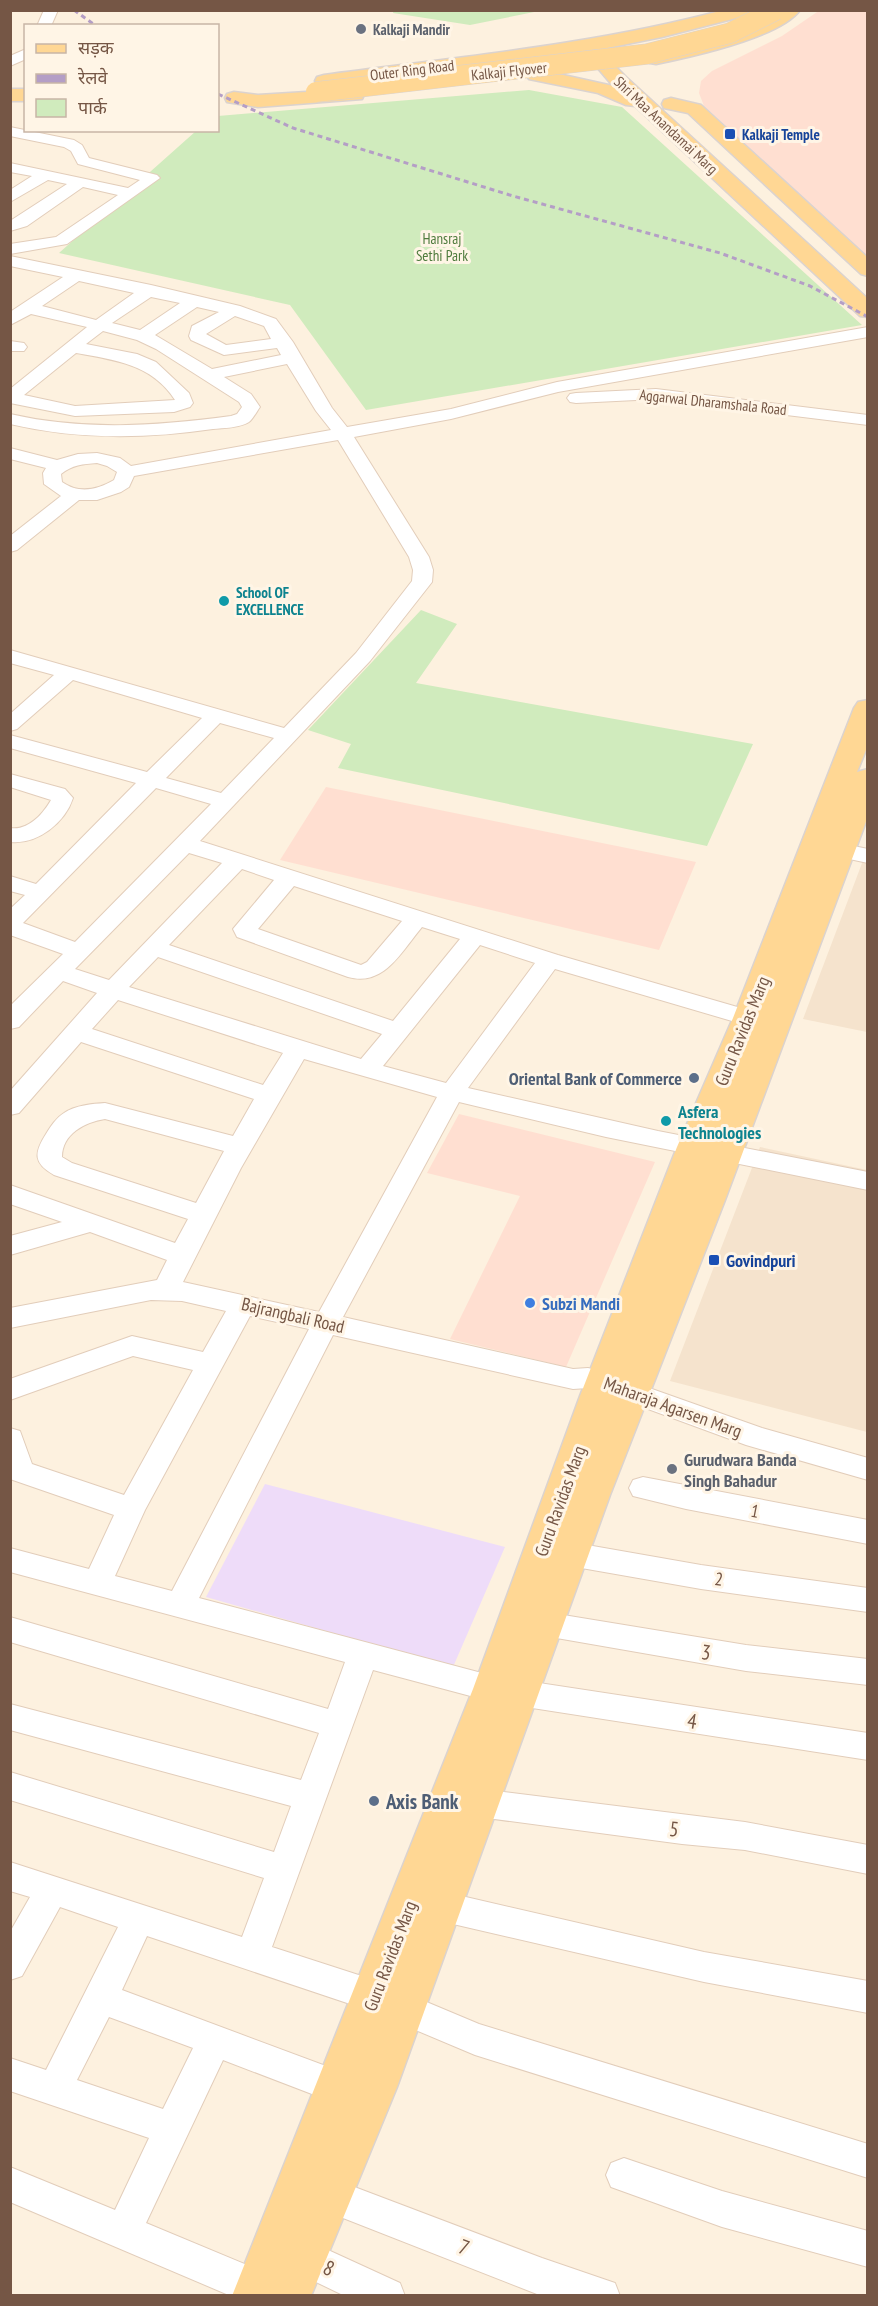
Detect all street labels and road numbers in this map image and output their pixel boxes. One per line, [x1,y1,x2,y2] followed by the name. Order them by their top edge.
[369,55,455,85] street label: Outer Ring Road
[470,57,549,84] street label: Kalkaji Flyover
[610,72,722,178] street label: Shri Maa Anandamai Marg
[639,385,787,419] street label: Aggarwal Dharamshala Road
[710,973,774,1089] street label: Guru Ravidas Marg
[239,1292,347,1338] street label: Bajrangbali Road
[601,1371,745,1443] street label: Maharaja Agarsen Marg
[529,1442,591,1560] street label: Guru Ravidas Marg
[749,1499,761,1523] street label: 1
[713,1567,725,1591] street label: 2
[699,1638,713,1666] street label: 3
[685,1707,699,1735] street label: 4
[668,1815,680,1843] street label: 5
[358,1898,422,2014] street label: Guru Ravidas Marg
[455,2233,473,2261] street label: 7
[319,2254,339,2282] street label: 8

